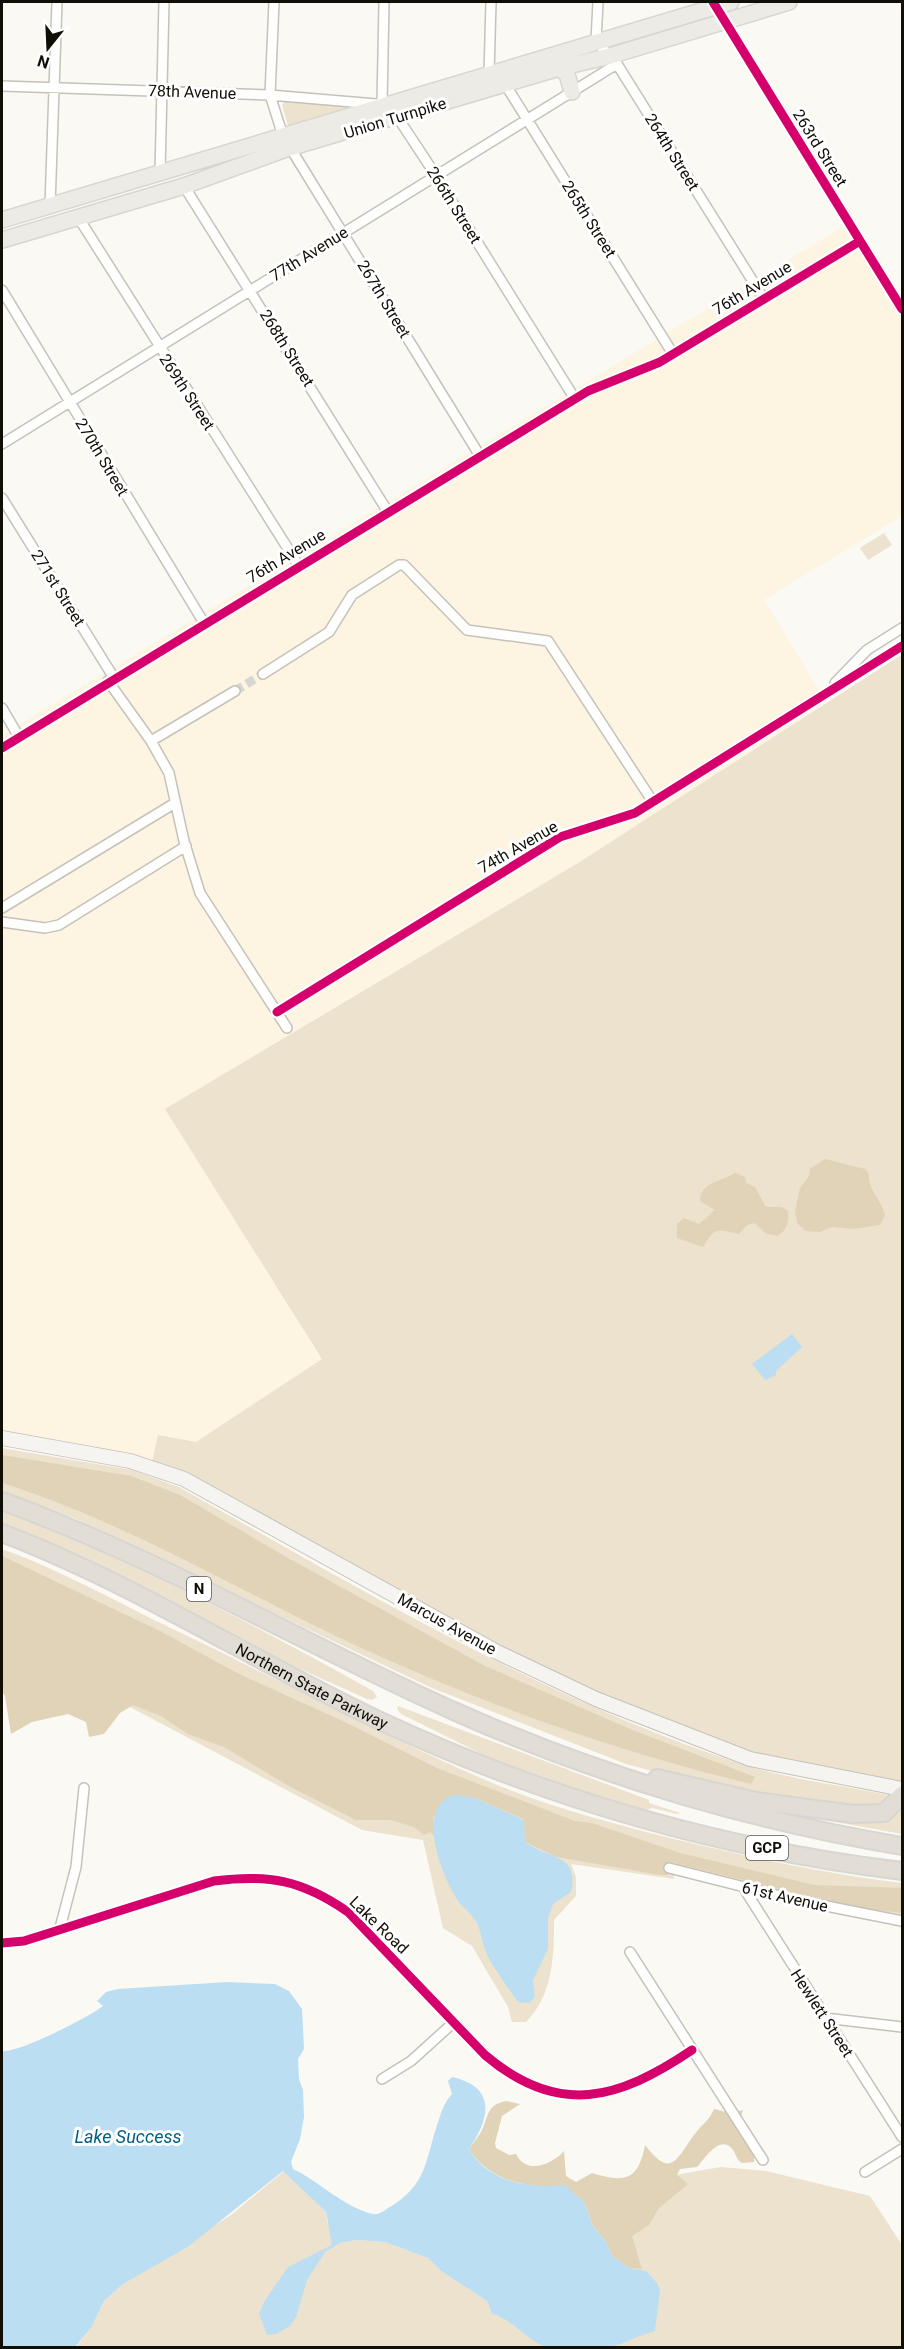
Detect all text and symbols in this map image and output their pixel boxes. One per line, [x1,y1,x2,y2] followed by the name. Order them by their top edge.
[18,18,78,78] north arrow
[35,51,52,73] text: N
[148,81,236,103] street label: 78th Avenue
[342,93,448,143] street label: Union Turnpike
[789,106,851,190] street label: 263rd Street
[641,110,703,194] street label: 264th Street
[423,163,485,247] street label: 266th Street
[558,177,620,261] street label: 265th Street
[267,223,351,285] street label: 77th Avenue
[353,257,415,341] street label: 267th Street
[709,257,795,319] street label: 76th Avenue
[256,306,318,390] street label: 268th Street
[155,350,219,434] street label: 269th Street
[71,415,133,499] street label: 270th Street
[243,525,329,587] street label: 76th Avenue
[27,546,89,630] street label: 271st Street
[475,817,561,877] street label: 74th Avenue
[187,1577,211,1601] road number: N
[394,1589,500,1659] street label: Marcus Avenue
[233,1639,392,1733] street label: Northern State Parkway
[746,1836,788,1860] road number: GCP
[740,1878,830,1916] street label: 61st Avenue
[346,1892,412,1958] street label: Lake Road
[787,1965,857,2061] street label: Hewlett Street
[75,2126,181,2147] water label: Lake Success

